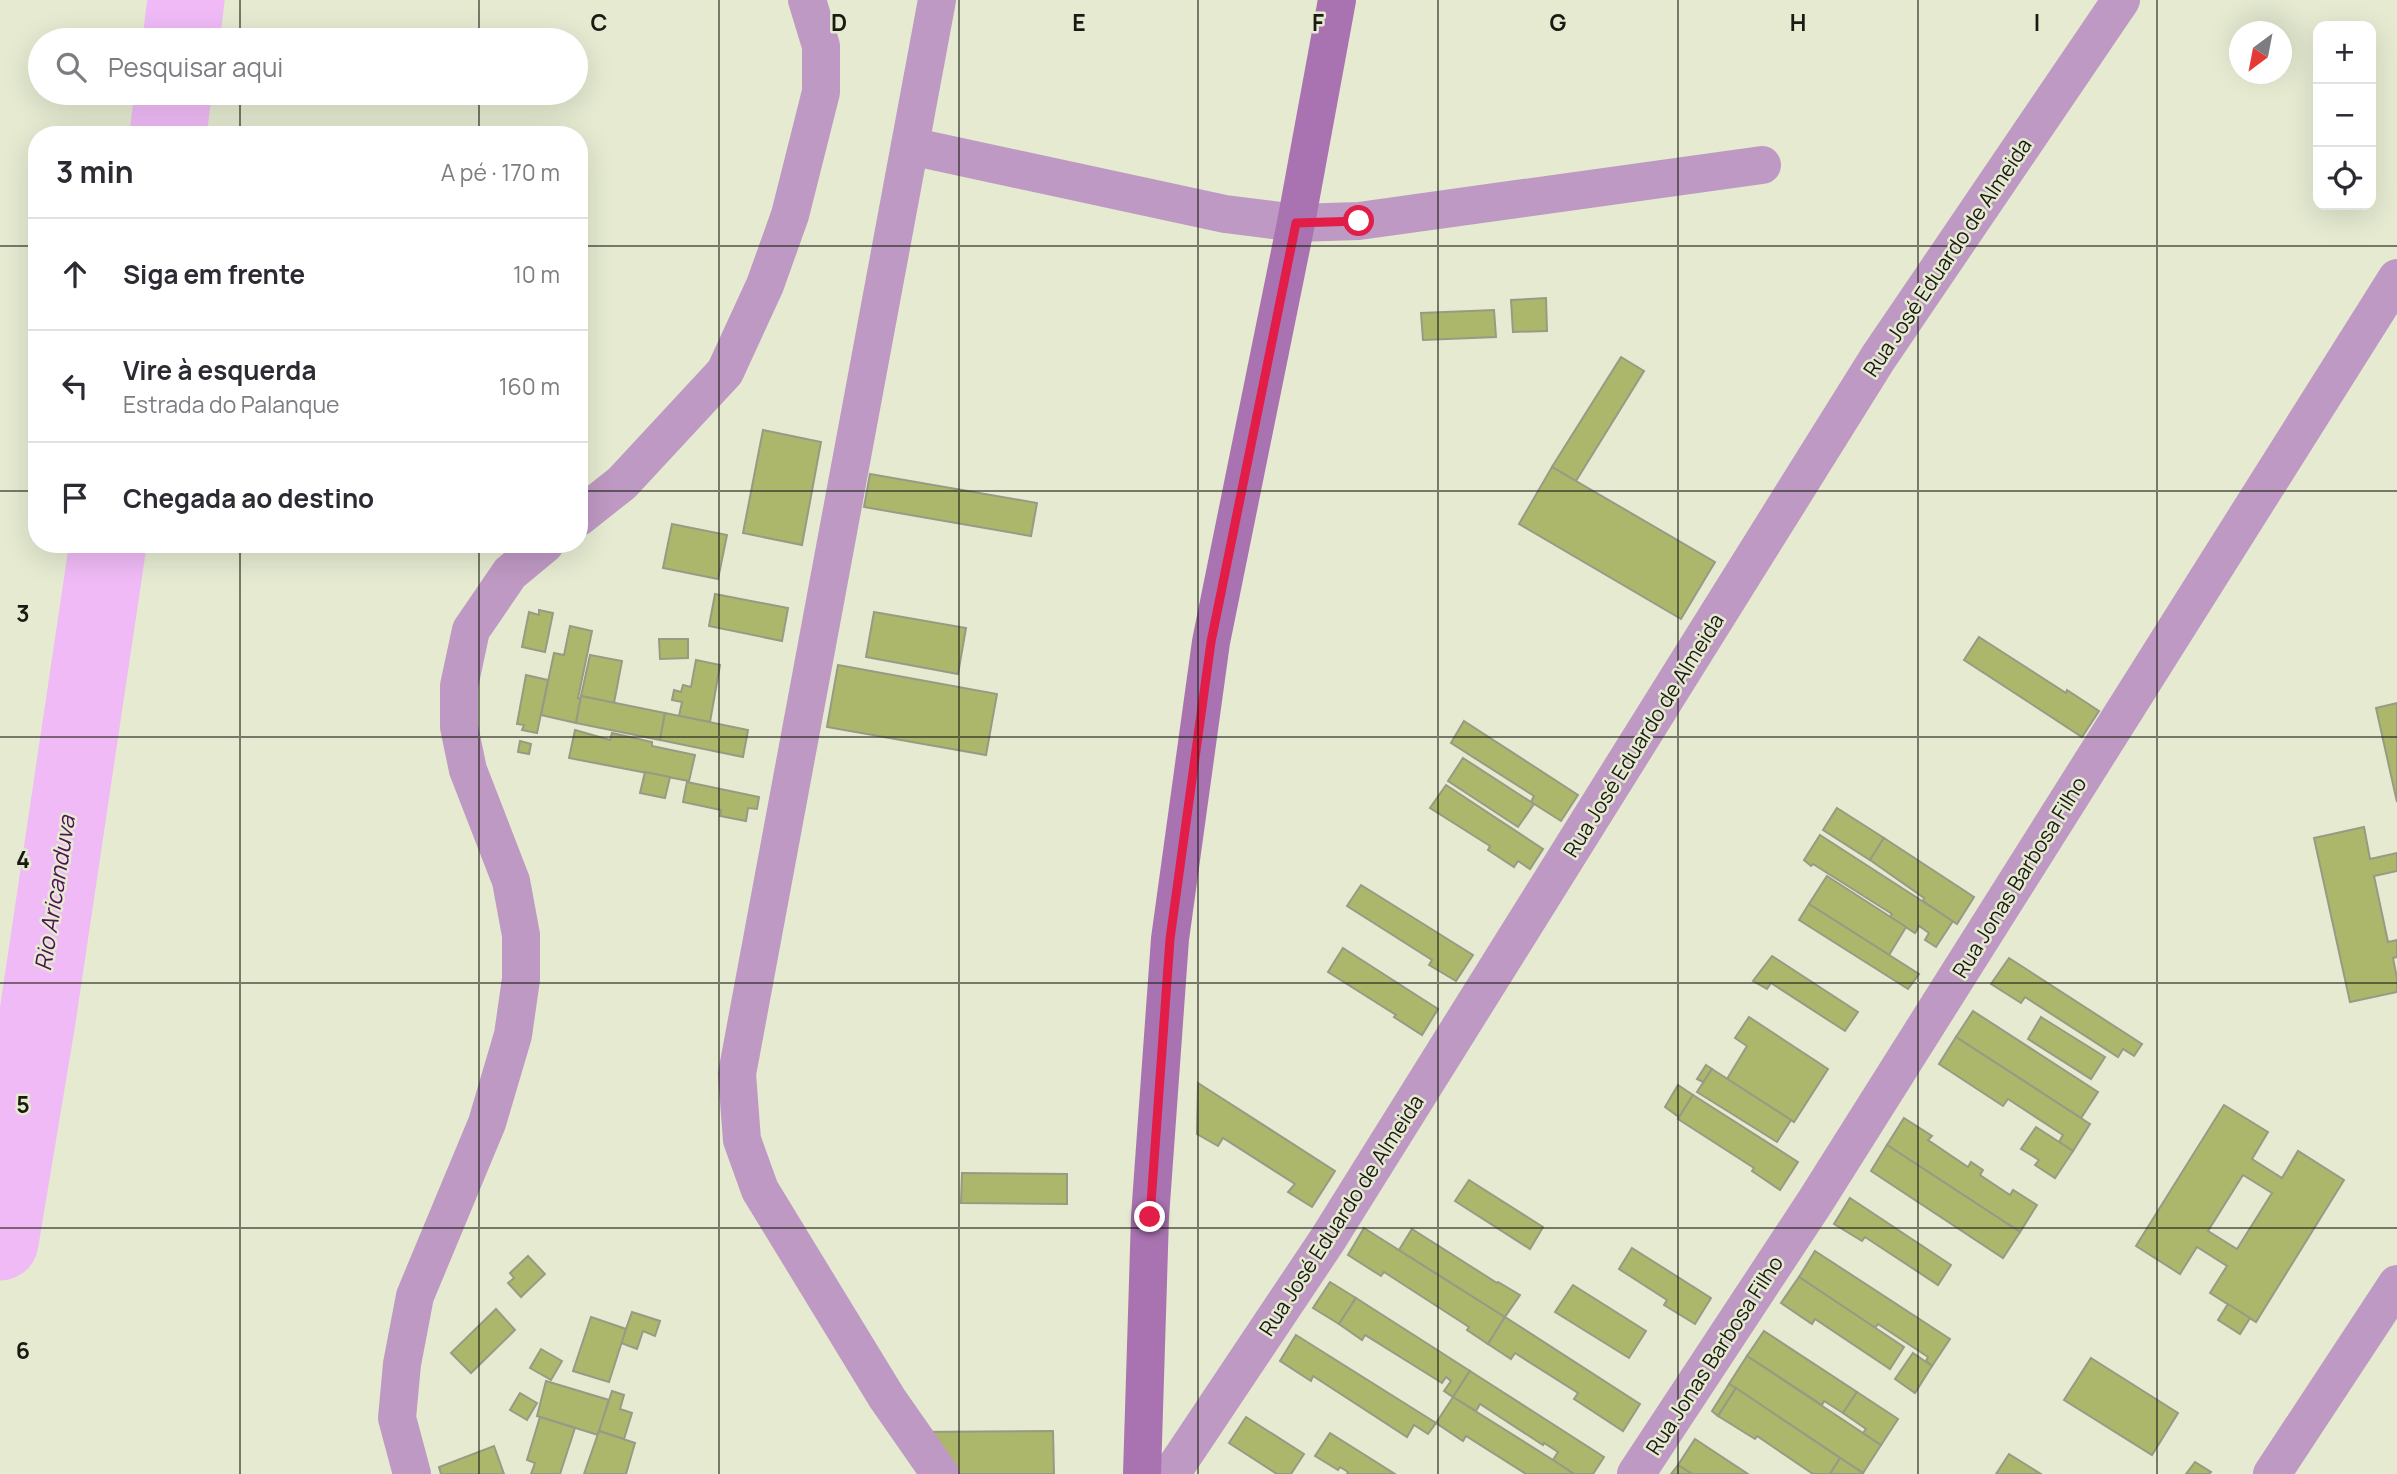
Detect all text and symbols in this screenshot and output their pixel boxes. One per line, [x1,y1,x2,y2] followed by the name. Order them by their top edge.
[591,6,608,38] text: C
[831,6,847,38] text: D
[1072,6,1086,38] text: E
[1312,6,1324,38] text: F
[1550,6,1567,38] text: G
[1790,6,1806,38] text: H
[2034,6,2040,38] text: I
[2229,21,2292,84] north arrow
[2313,21,2376,210] map controls
[2313,21,2376,84] button: +
[28,28,588,105] search box
[52,48,90,86] icon: search
[108,49,283,85] text: Pesquisar aqui
[2313,84,2376,147] button: −
[1856,132,2038,382] street label: Rua José Eduardo de Almeida
[2313,147,2376,210] button: locate
[56,151,134,192] text: 3 min
[441,156,560,188] text: A pé · 170 m
[1343,205,1374,236] route start
[56,255,94,293] icon: ahead
[123,256,305,292] text: Siga em frente
[513,258,560,290] text: 10 m
[123,352,316,388] text: Vire à esquerda
[56,367,94,405] icon: left
[499,370,560,402] text: 160 m
[123,388,340,420] text: Estrada do Palanque
[56,479,94,517] icon: arrive
[123,480,374,516] text: Chegada ao destino
[16,597,30,629] text: 3
[1556,608,1730,862] street label: Rua José Eduardo de Almeida
[1946,771,2092,983] street label: Rua Jonas Barbosa Filho
[26,812,82,973] water label: Rio Aricanduva
[16,843,30,875] text: 4
[16,1088,30,1120] text: 5
[1252,1089,1430,1341] street label: Rua José Eduardo de Almeida
[1134,1201,1165,1232] route end
[1639,1250,1789,1460] street label: Rua Jonas Barbosa Filho
[16,1334,30,1366] text: 6

